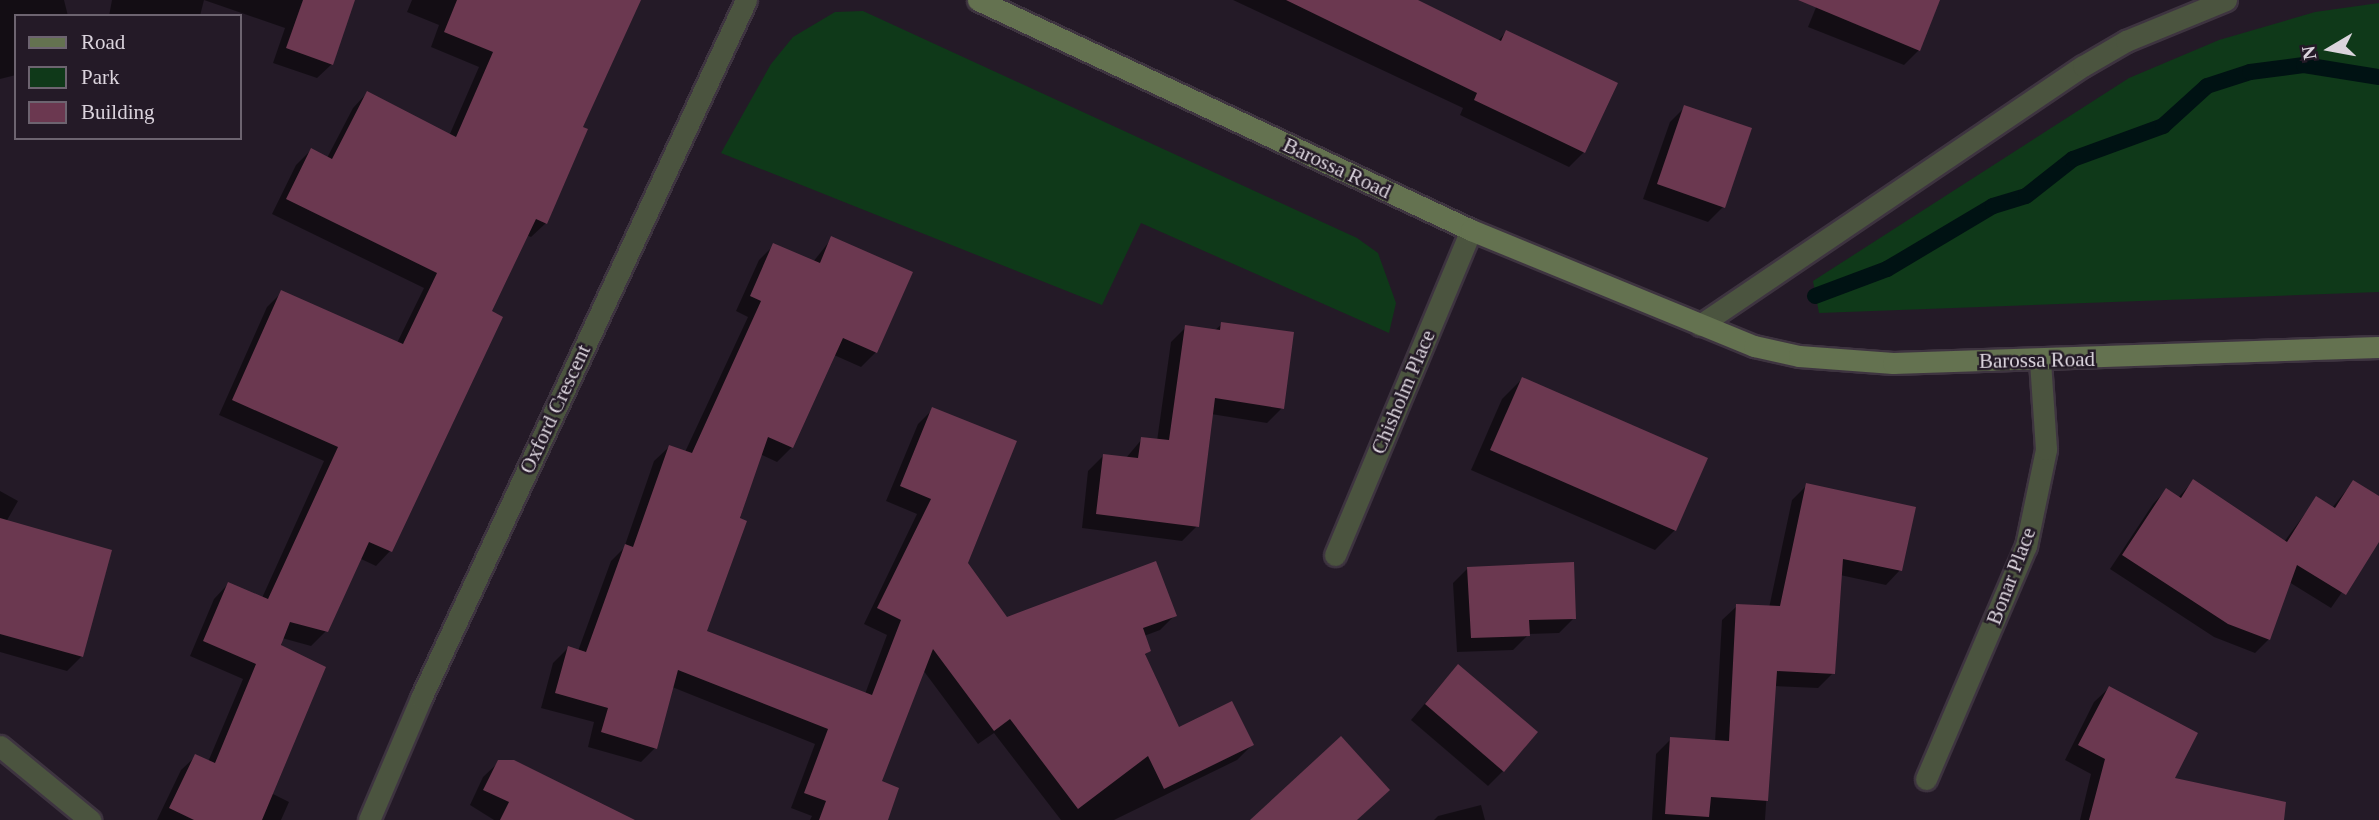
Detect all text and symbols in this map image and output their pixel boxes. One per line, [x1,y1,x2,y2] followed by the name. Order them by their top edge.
[14,14,242,140] legend
[2295,14,2365,84] north arrow
[81,30,125,54] text: Road
[2297,44,2320,61] text: N
[81,65,120,89] text: Park
[81,100,155,124] text: Building
[1279,132,1395,204] street label: Barossa Road
[1366,326,1440,458] street label: Chisholm Place
[514,341,596,477] street label: Oxford Crescent
[1979,346,2095,374] street label: Barossa Road
[1981,524,2041,628] street label: Bonar Place

